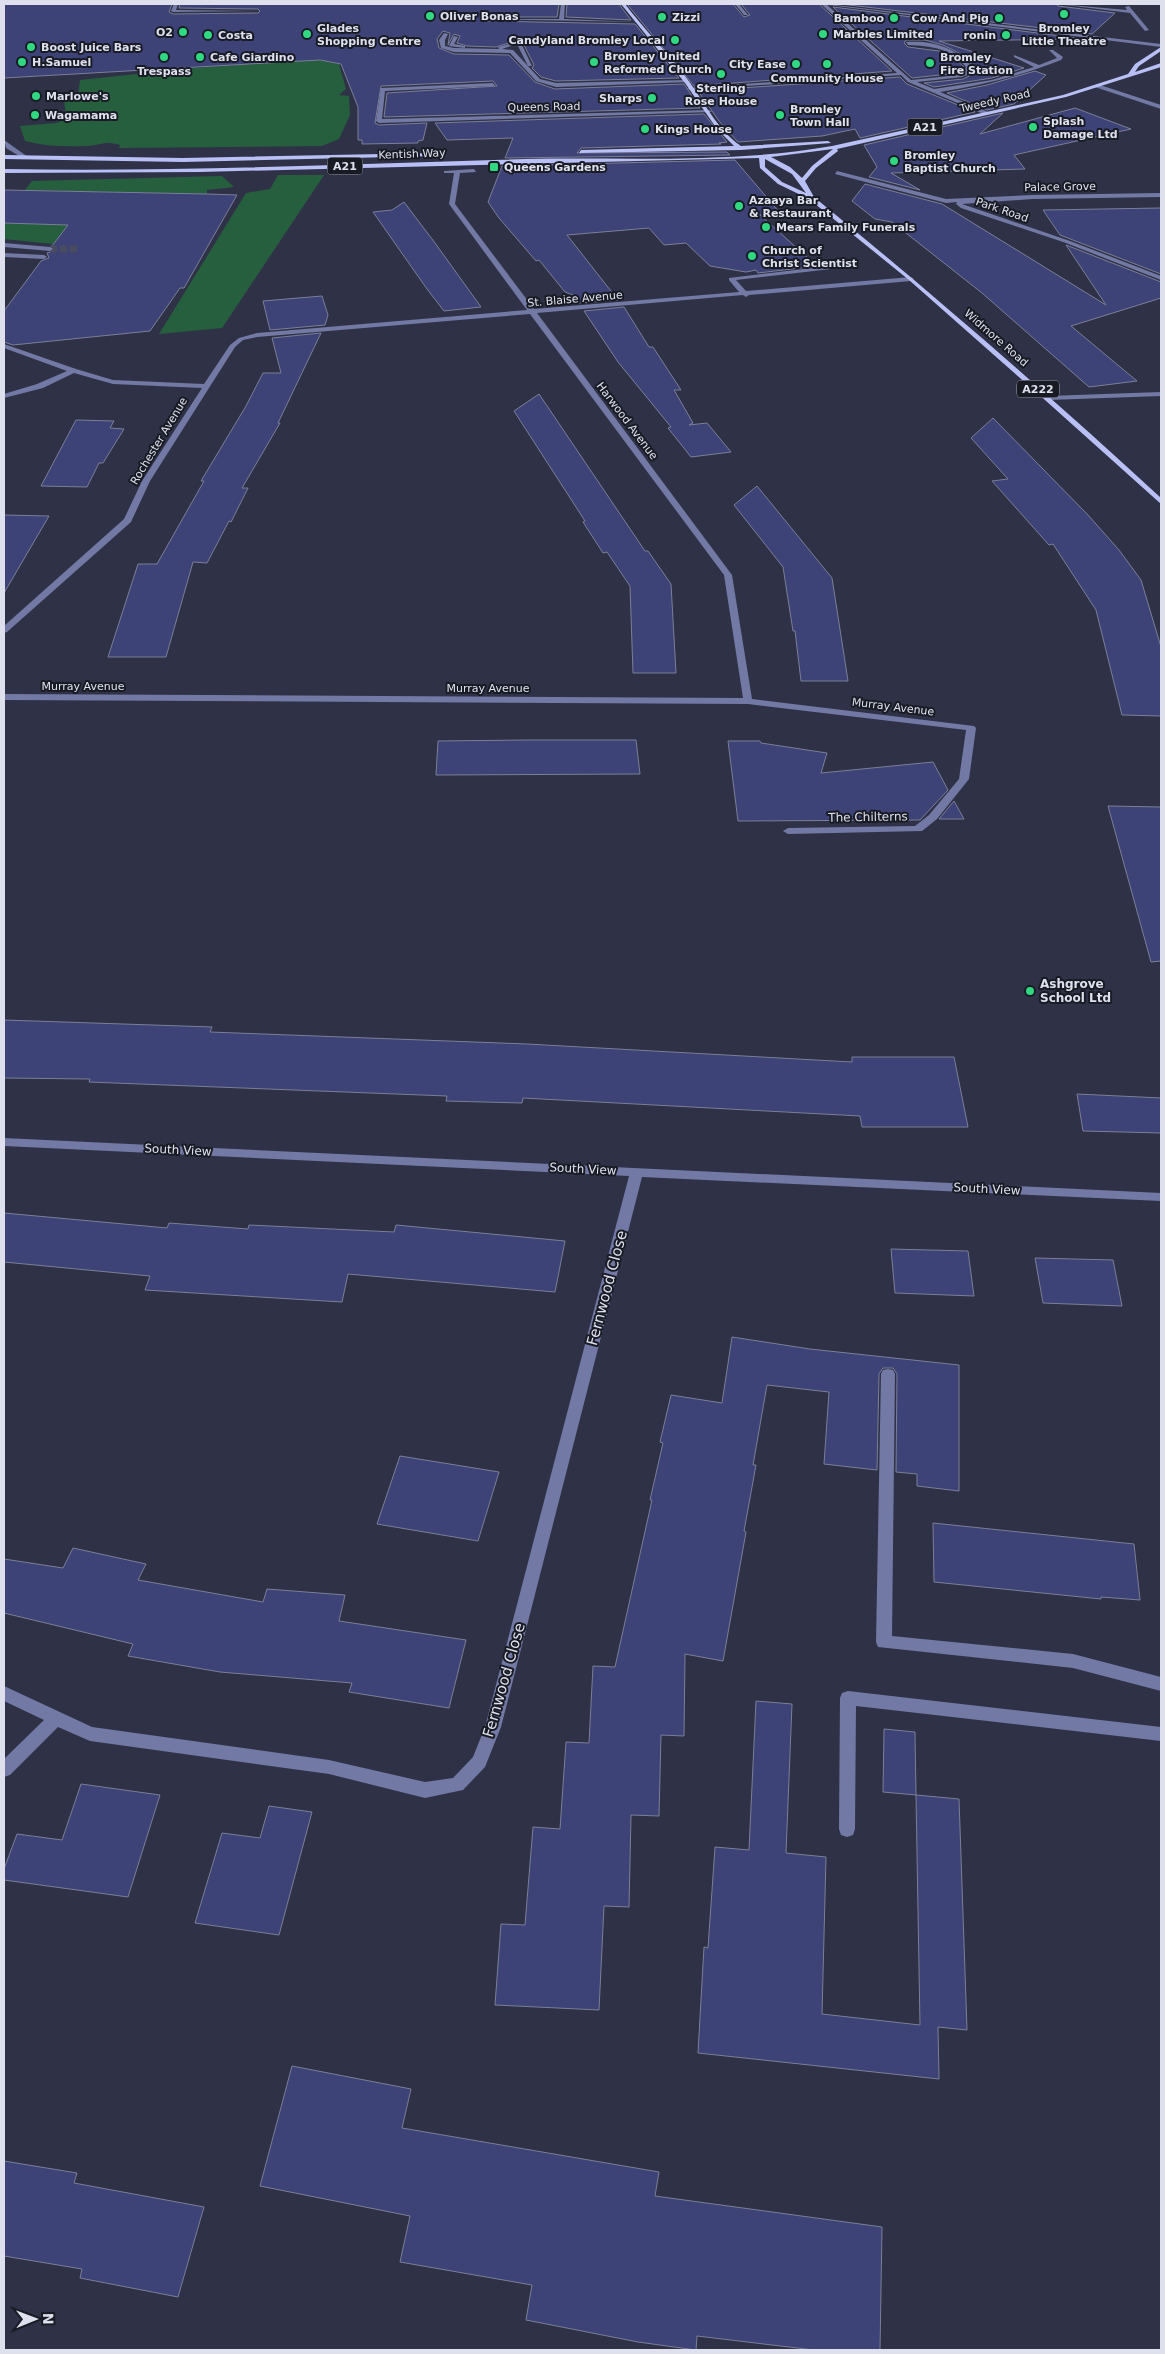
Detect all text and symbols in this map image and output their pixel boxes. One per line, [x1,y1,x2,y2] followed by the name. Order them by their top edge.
[1058,8,1070,20] marker: Bromley Little Theatre
[424,10,436,22] marker: Oliver Bonas
[440,10,519,23] place label: Oliver Bonas
[656,11,668,23] marker: Zizzi
[672,11,700,24] place label: Zizzi
[834,12,884,25] place label: Bamboo
[888,12,900,24] marker: Bamboo
[912,12,989,25] place label: Cow And Pig
[993,12,1005,24] marker: Cow And Pig
[317,22,421,48] place label: Glades Shopping Centre
[1022,22,1106,48] place label: Bromley Little Theatre
[156,26,173,39] place label: O2
[177,26,189,38] marker: O2
[301,28,313,40] marker: Glades Shopping Centre
[817,28,829,40] marker: Marbles Limited
[833,28,933,41] place label: Marbles Limited
[202,29,214,41] marker: Costa
[218,29,253,42] place label: Costa
[964,29,996,42] place label: ronin
[1000,29,1012,41] marker: ronin
[509,34,665,47] place label: Candyland Bromley Local
[669,34,681,46] marker: Candyland Bromley Local
[25,41,37,53] marker: Boost Juice Bars
[41,41,142,54] place label: Boost Juice Bars
[604,50,712,76] place label: Bromley United Reformed Church
[158,51,170,63] marker: Trespass
[194,51,206,63] marker: Cafe Giardino
[210,51,295,64] place label: Cafe Giardino
[940,51,1013,77] place label: Bromley Fire Station
[16,56,28,68] marker: H.Samuel
[32,56,91,69] place label: H.Samuel
[588,56,600,68] marker: Bromley United Reformed Church
[924,57,936,69] marker: Bromley Fire Station
[729,58,786,71] place label: City Ease
[790,58,802,70] marker: City Ease
[821,58,833,70] marker: Community House
[137,65,192,78] place label: Trespass
[715,68,727,80] marker: Sterling Rose House
[771,72,883,85] place label: Community House
[685,82,757,108] place label: Sterling Rose House
[957,87,1032,116] street label: Tweedy Road
[30,90,42,102] marker: Marlowe's
[46,90,109,103] place label: Marlowe's
[599,92,642,105] place label: Sharps
[646,92,658,104] marker: Sharps
[507,100,581,114] street label: Queens Road
[790,103,850,129] place label: Bromley Town Hall
[29,109,41,121] marker: Wagamama
[45,109,117,122] place label: Wagamama
[774,109,786,121] marker: Bromley Town Hall
[1043,115,1118,141] place label: Splash Damage Ltd
[908,118,942,136] road number: A21
[1027,121,1039,133] marker: Splash Damage Ltd
[639,123,651,135] marker: Kings House
[655,123,732,136] place label: Kings House
[378,146,446,162] street label: Kentish Way
[904,149,996,175] place label: Bromley Baptist Church
[888,155,900,167] marker: Bromley Baptist Church
[328,158,362,175] road number: A21
[488,161,500,173] marker: Queens Gardens
[504,161,606,174] place label: Queens Gardens
[1024,180,1096,194] street label: Palace Grove
[749,194,831,220] place label: Azaaya Bar & Restaurant
[974,195,1030,225] street label: Park Road
[733,200,745,212] marker: Azaaya Bar & Restaurant
[760,221,772,233] marker: Mears Family Funerals
[776,221,916,234] place label: Mears Family Funerals
[762,244,857,270] place label: Church of Christ Scientist
[746,250,758,262] marker: Church of Christ Scientist
[527,288,623,310] street label: St. Blaise Avenue
[961,307,1031,369] street label: Widmore Road
[594,380,660,462] street label: Harwood Avenue
[1017,380,1059,398] road number: A222
[128,395,190,487] street label: Rochester Avenue
[42,680,125,693] street label: Murray Avenue
[447,682,530,695] street label: Murray Avenue
[851,695,935,719] street label: Murray Avenue
[827,809,908,825] street label: The Chilterns
[1040,977,1111,1005] place label: Ashgrove School Ltd
[1024,985,1036,997] marker: Ashgrove School Ltd
[144,1141,212,1159] street label: South View
[549,1160,617,1178] street label: South View
[953,1180,1021,1198] street label: South View
[583,1229,631,1347] street label: Fernwood Close
[479,1621,529,1739] street label: Fernwood Close
[10,2294,60,2344] north arrow
[40,2313,56,2325] text: N

